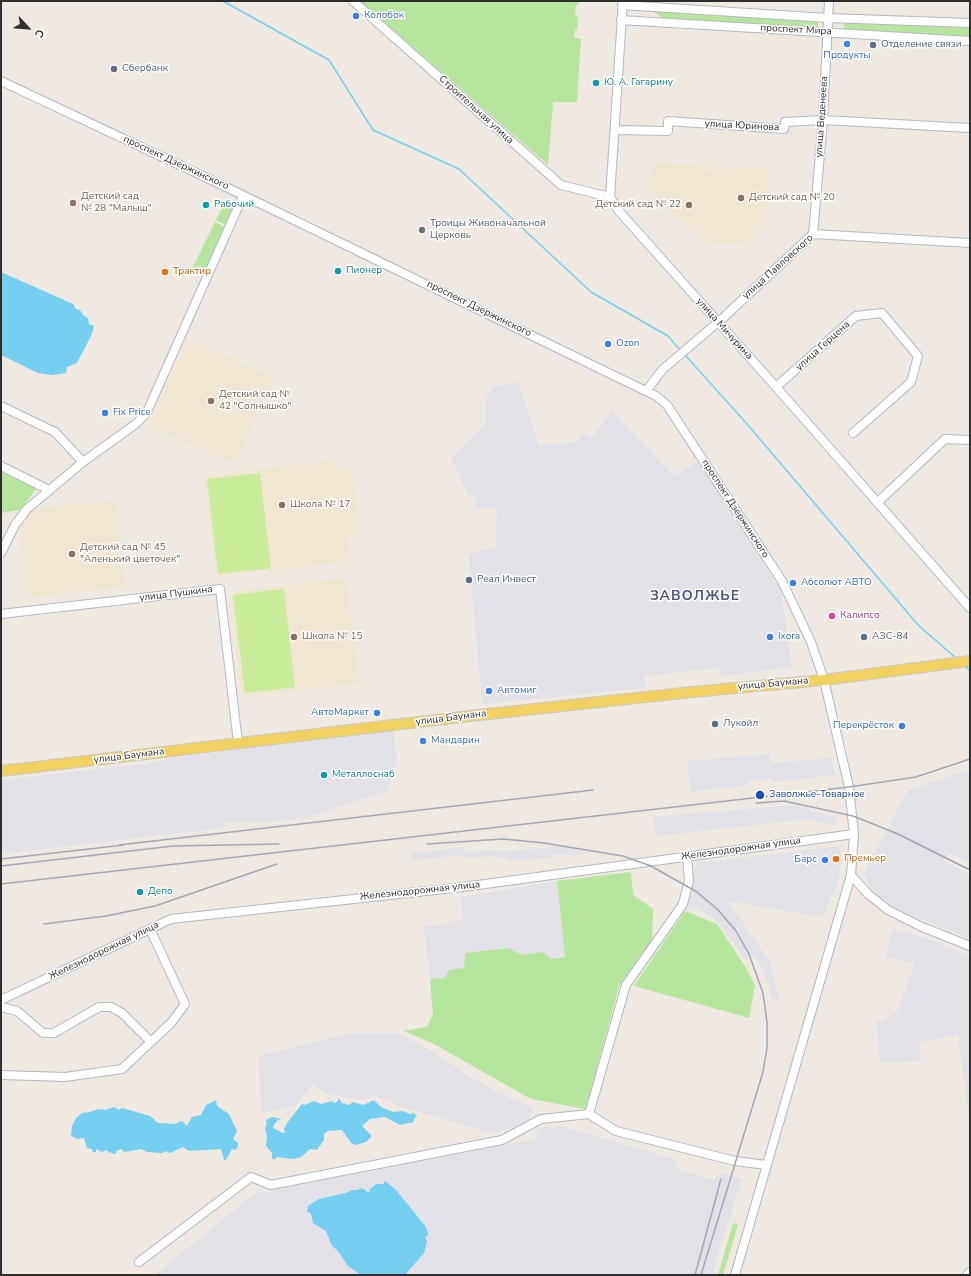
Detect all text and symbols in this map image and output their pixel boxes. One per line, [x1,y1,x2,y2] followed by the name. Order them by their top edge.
[8,8,48,48] north arrow
[364,10,404,22] place label: Колобок
[351,11,361,21] marker: Колобок
[760,22,832,38] street label: проспект Мира
[31,27,48,40] text: С
[842,39,852,49] marker: Продукты
[881,39,962,51] place label: Отделение связи
[868,40,878,50] marker: Отделение связи
[823,50,871,62] place label: Продукты
[122,63,168,75] place label: Сбербанк
[109,64,119,74] marker: Сбербанк
[436,73,516,147] street label: Строительная улица
[813,76,831,158] street label: улица Веденеева
[604,77,673,89] place label: Ю. А. Гагарину
[591,78,601,88] marker: Ю. А. Гагарину
[704,118,780,134] street label: улица Юринова
[121,133,231,193] street label: проспект Дзержинского
[81,191,152,214] place label: Детский сад № 28 "Малыш"
[749,192,835,204] place label: Детский сад № 20
[736,193,746,203] marker: Детский сад № 20
[68,198,78,208] marker: Детский сад № 28 "Малыш"
[214,199,254,211] place label: Рабочий
[595,199,681,211] place label: Детский сад № 22
[201,200,211,210] marker: Рабочий
[684,200,694,210] marker: Детский сад № 22
[430,218,546,242] place label: Троицы Живоначальной Церковь
[417,225,427,235] marker: Троицы Живоначальной Церковь
[740,232,816,302] street label: улица Павловского
[346,265,382,277] place label: Пионер
[173,266,211,278] place label: Трактир
[333,266,343,276] marker: Пионер
[160,267,170,277] marker: Трактир
[425,278,533,340] street label: проспект Дзержинского
[693,296,755,362] street label: улица Мичурина
[793,319,853,373] street label: улица Герцена
[616,338,639,350] place label: Ozon
[603,339,613,349] marker: Ozon
[219,389,291,412] place label: Детский сад № 42 "Солнышко"
[206,396,216,406] marker: Детский сад № 42 "Солнышко"
[113,407,151,419] place label: Fix Price
[100,408,110,418] marker: Fix Price
[699,458,771,560] street label: проспект Дзержинского
[290,499,350,511] place label: Школа № 17
[277,500,287,510] marker: Школа № 17
[80,542,180,566] place label: Детский сад № 45 "Аленький цветочек"
[67,549,77,559] marker: Детский сад № 45 "Аленький цветочек"
[477,574,536,586] place label: Реал Инвест
[464,575,474,585] marker: Реал Инвест
[801,577,872,589] place label: Абсолют АВТО
[788,578,798,588] marker: Абсолют АВТО
[139,584,213,604] street label: улица Пушкина
[650,589,740,605] district label: ЗАВОЛЖЬЕ
[840,610,880,622] place label: Калипсо
[827,611,837,621] marker: Калипсо
[302,631,362,643] place label: Школа № 15
[778,631,800,643] place label: Ixora
[872,631,908,643] place label: АЗС-84
[289,632,299,642] marker: Школа № 15
[765,632,775,642] marker: Ixora
[859,632,869,642] marker: АЗС-84
[737,675,809,693] street label: улица Баумана
[497,685,537,697] place label: Автомиг
[484,686,494,696] marker: Автомиг
[311,707,369,719] place label: АвтоМаркет
[372,708,382,718] marker: АвтоМаркет
[415,708,487,728] street label: улица Баумана
[723,718,758,730] place label: Лукойл
[710,719,720,729] marker: Лукойл
[833,720,894,732] place label: Перекрёсток
[897,721,907,731] marker: Перекрёсток
[431,735,480,747] place label: Мандарин
[418,736,428,746] marker: Мандарин
[93,746,165,766] street label: улица Баумана
[332,769,395,781] place label: Металлоснаб
[319,770,329,780] marker: Металлоснаб
[754,789,766,801] marker: Заволжье-Товарное
[769,789,865,801] place label: Заволжье-Товарное
[680,835,802,863] street label: Железнодорожная улица
[844,853,886,865] place label: Премьер
[794,854,817,866] place label: Барс
[831,854,841,864] marker: Премьер
[820,855,830,865] marker: Барс
[359,879,481,903] street label: Железнодорожная улица
[148,886,173,898] place label: Депо
[135,887,145,897] marker: Депо
[47,919,161,983] street label: Железнодорожная улица

